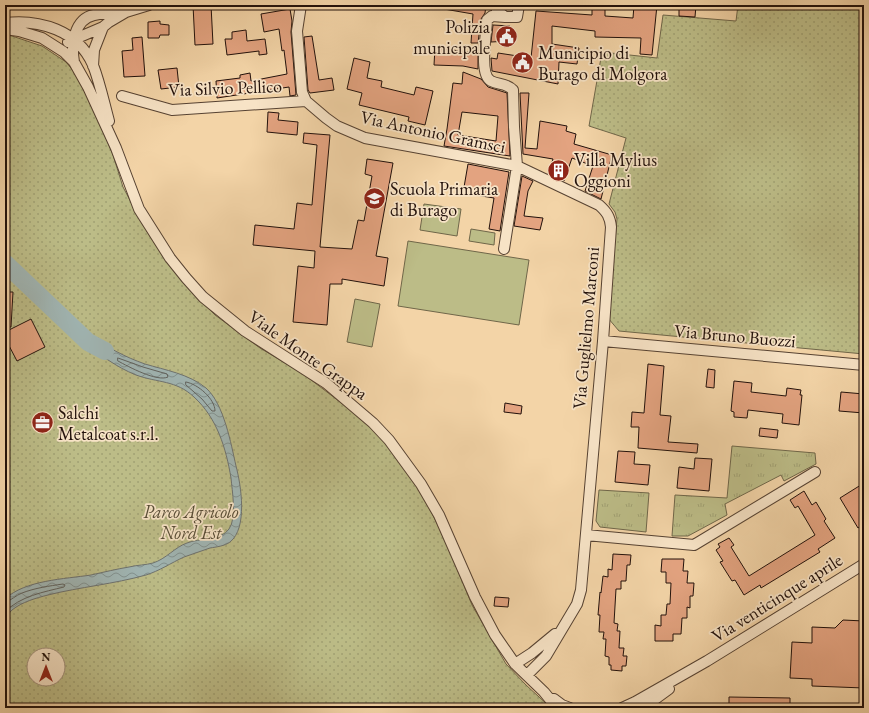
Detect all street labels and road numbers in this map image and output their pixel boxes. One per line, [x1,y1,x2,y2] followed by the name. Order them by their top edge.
[168,74,282,101] street label: Via Silvio Pellico
[358,105,508,158] street label: Via Antonio Gramsci
[567,245,604,410] street label: Via Guglielmo Marconi
[244,305,373,405] street label: Viale Monte Grappa
[673,319,797,352] street label: Via Bruno Buozzi
[707,548,846,647] street label: Via venticinque aprile

